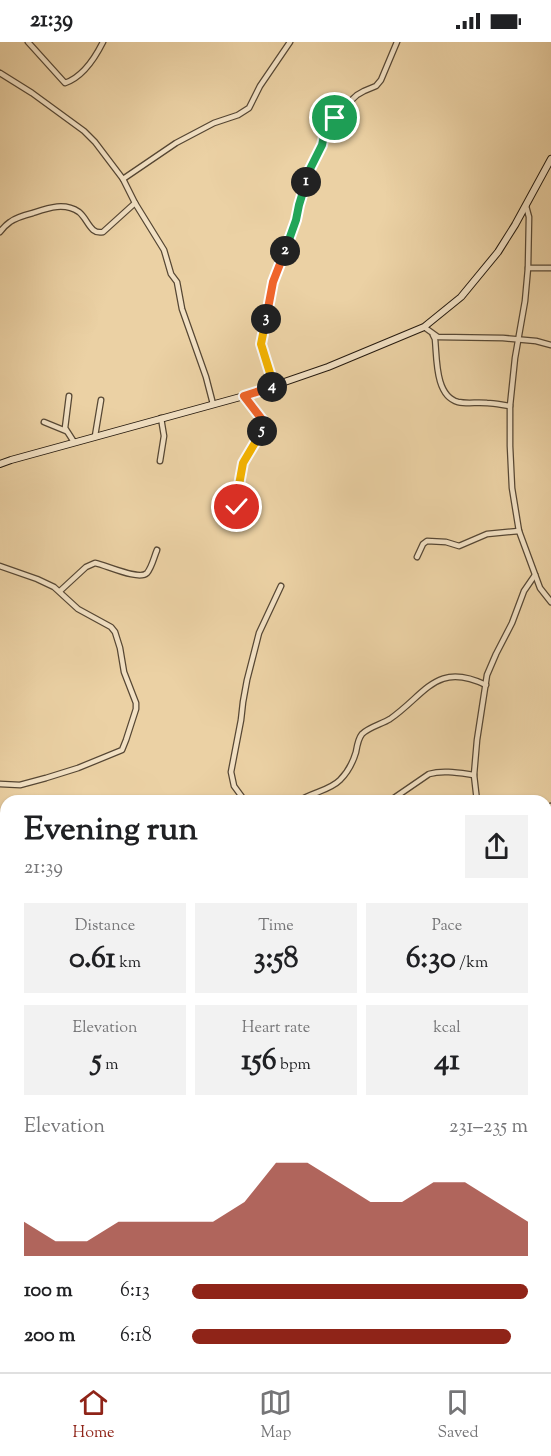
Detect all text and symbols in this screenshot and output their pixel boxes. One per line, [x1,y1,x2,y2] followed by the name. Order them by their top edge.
[30,5,73,37] text: 21:39
[309,92,360,143] pin
[318,101,351,134] icon: arrive
[291,167,321,197] pin: 1
[303,170,309,193] text: 1
[270,236,300,266] pin: 2
[281,239,289,262] text: 2
[251,304,281,334] pin: 3
[263,307,269,330] text: 3
[257,372,287,402] pin: 4
[268,375,276,398] text: 4
[247,416,277,446] pin: 5
[259,419,265,442] text: 5
[211,481,262,532] pin
[220,490,253,523] icon: check
[24,807,198,855] text: Evening run
[465,815,528,878] button: share
[24,854,63,883] text: 21:39
[75,915,135,938] text: Distance
[258,915,294,938] text: Time
[432,915,462,938] text: Pace
[69,938,116,981] text: 0.61
[253,938,299,981] text: 3:58
[406,938,456,981] text: 6:30
[116,952,141,975] text: km
[456,952,488,975] text: /km
[73,1017,137,1040] text: Elevation
[242,1017,310,1040] text: Heart rate
[433,1017,461,1040] text: kcal
[92,1040,102,1083] text: 5
[241,1040,277,1083] text: 156
[434,1040,460,1083] text: 41
[102,1054,118,1077] text: m
[277,1054,311,1077] text: bpm
[24,1113,105,1142] text: Elevation
[449,1113,528,1142] text: 231–235 m
[24,1277,73,1306] text: 100 m
[120,1277,150,1306] text: 6:13
[24,1322,75,1351] text: 200 m
[120,1322,152,1351] text: 6:18
[72,1386,114,1445] tab: Home
[259,1386,292,1445] tab: Map
[437,1386,478,1445] tab: Saved

